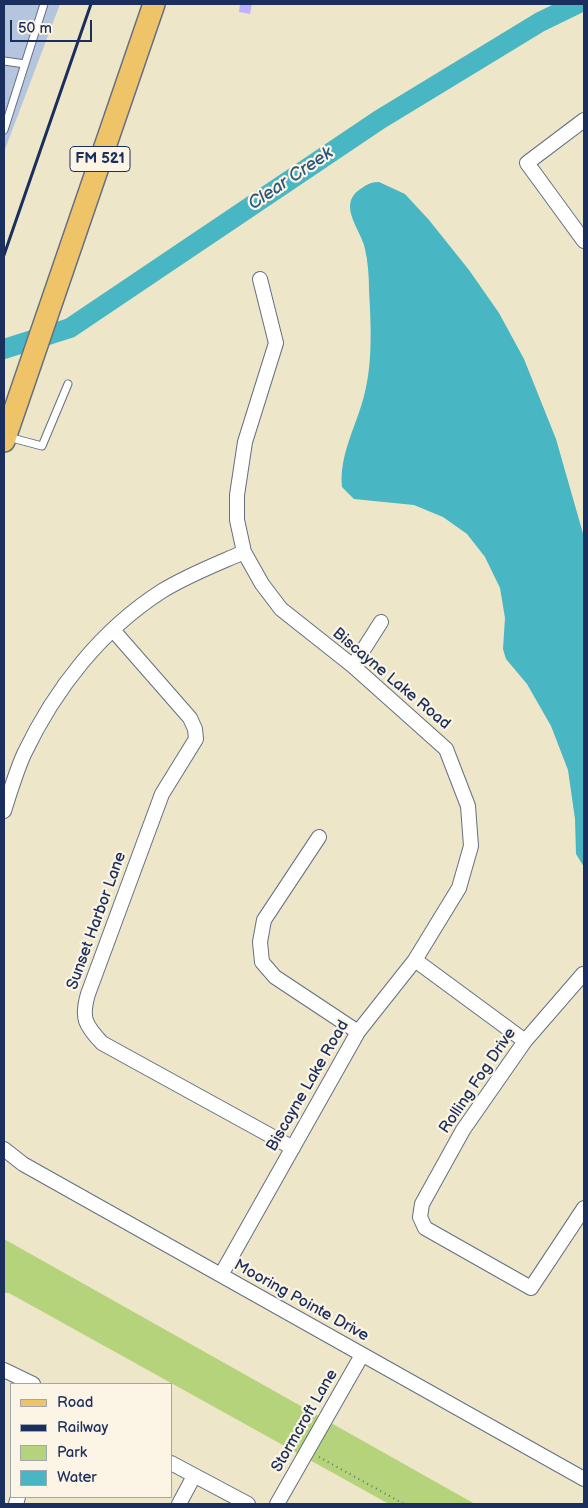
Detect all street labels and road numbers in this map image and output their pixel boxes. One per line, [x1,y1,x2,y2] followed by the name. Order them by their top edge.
[70,146,130,172] road number: FM 521
[328,624,454,734] street label: Biscayne Lake Road
[63,849,131,993] street label: Sunset Harbor Lane
[263,1017,353,1155] street label: Biscayne Lake Road
[436,1025,520,1137] street label: Rolling Fog Drive
[230,1256,372,1346] street label: Mooring Pointe Drive
[268,1366,342,1476] street label: Stormcroft Lane

